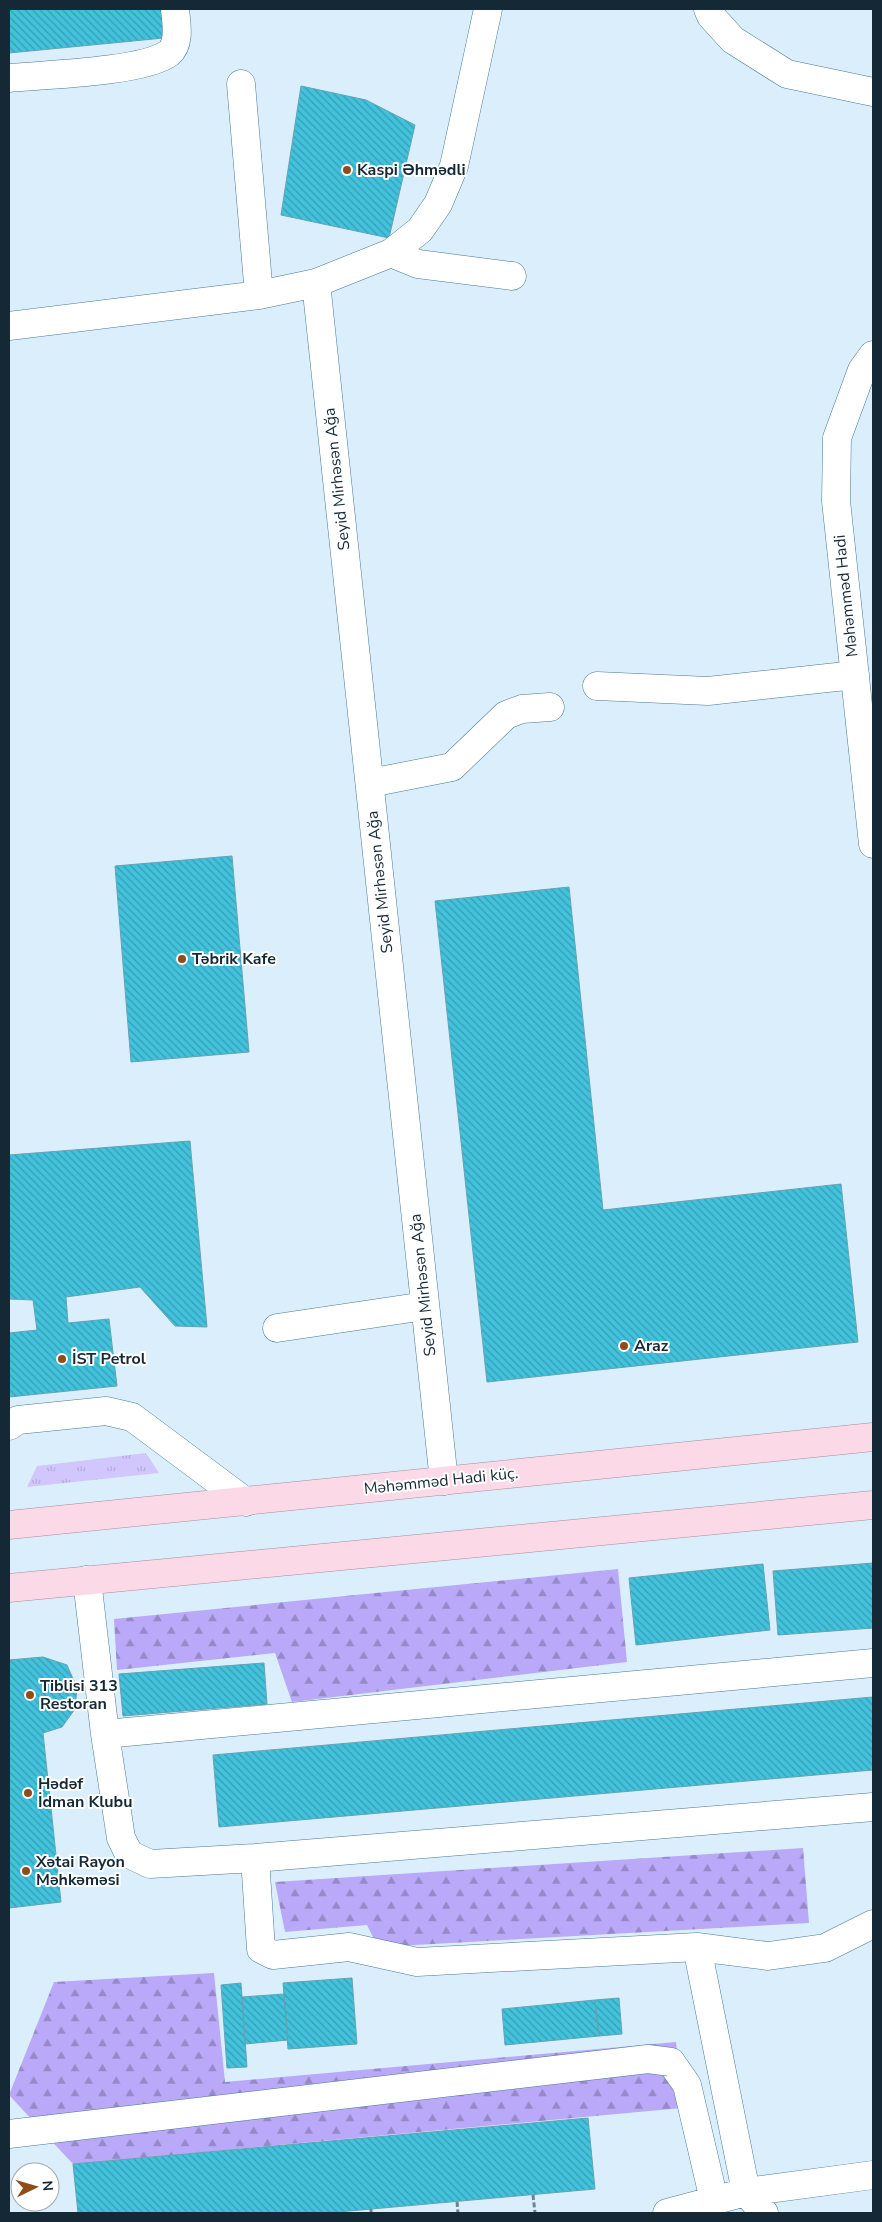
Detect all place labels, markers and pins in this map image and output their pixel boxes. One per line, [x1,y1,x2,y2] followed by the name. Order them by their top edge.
[357,159,466,181] place label: Kaspi Əhmədli
[341,164,353,176] marker: Kaspi Əhmədli
[192,948,276,970] place label: Təbrik Kafe
[176,953,188,965] marker: Təbrik Kafe
[634,1335,669,1357] place label: Araz
[618,1340,630,1352] marker: Araz
[72,1348,146,1370] place label: İST Petrol
[56,1353,68,1365] marker: İST Petrol
[40,1675,118,1715] place label: Tiblisi 313 Restoran
[24,1689,36,1701] marker: Tiblisi 313 Restoran
[38,1773,132,1813] place label: Hədəf İdman Klubu
[22,1787,34,1799] marker: Hədəf İdman Klubu
[35,1851,125,1891] place label: Xətai Rayon Məhkəməsi
[20,1865,32,1877] marker: Xətai Rayon Məhkəməsi

